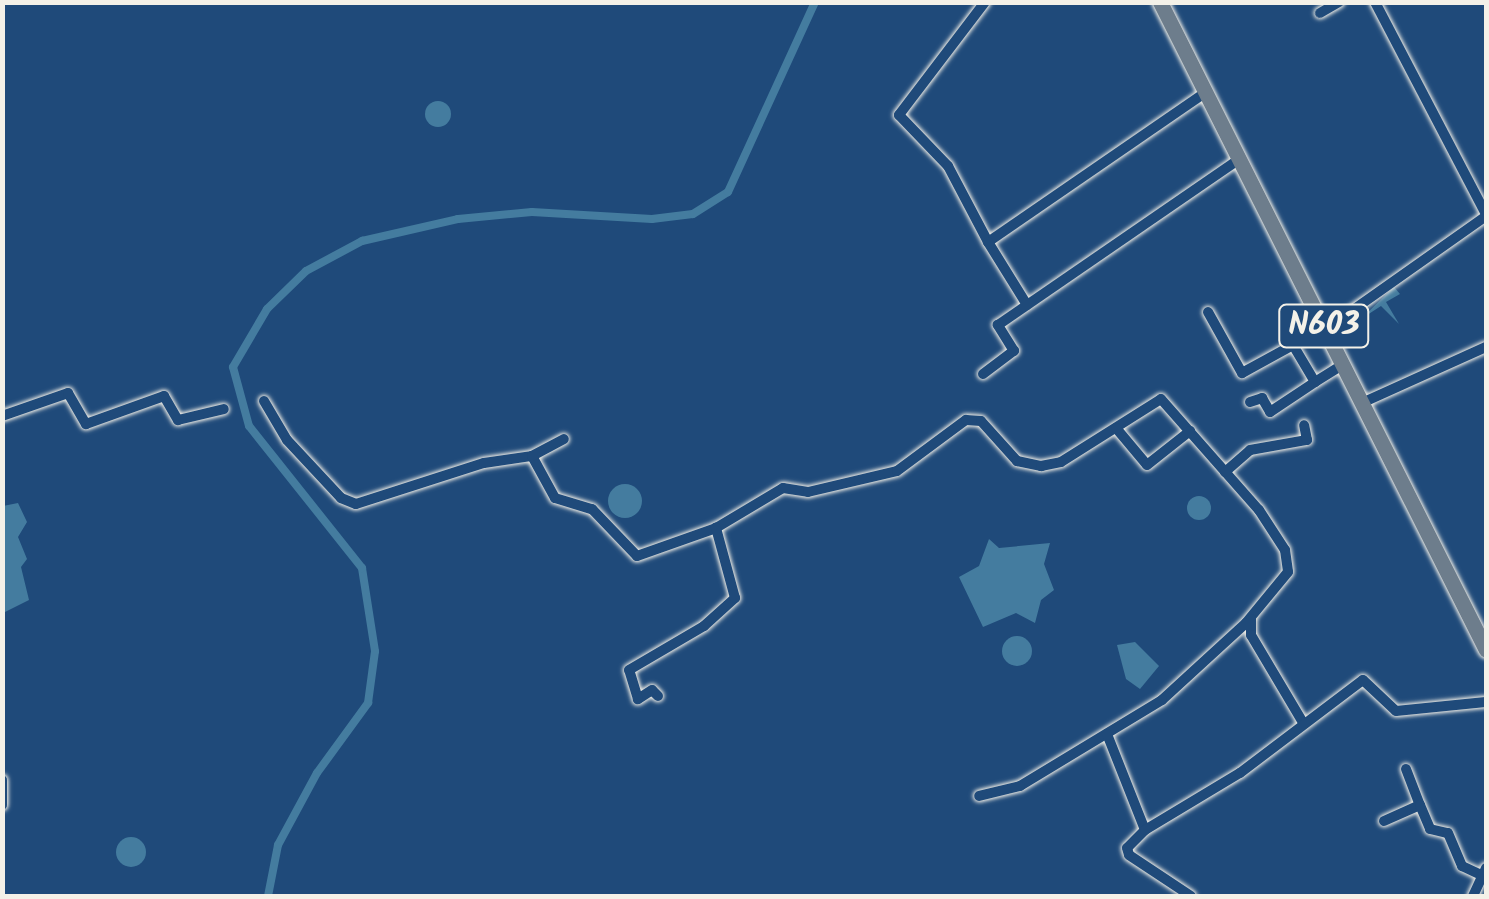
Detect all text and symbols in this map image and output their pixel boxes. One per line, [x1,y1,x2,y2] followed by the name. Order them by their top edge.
[1276,299,1372,353] road number: N603

